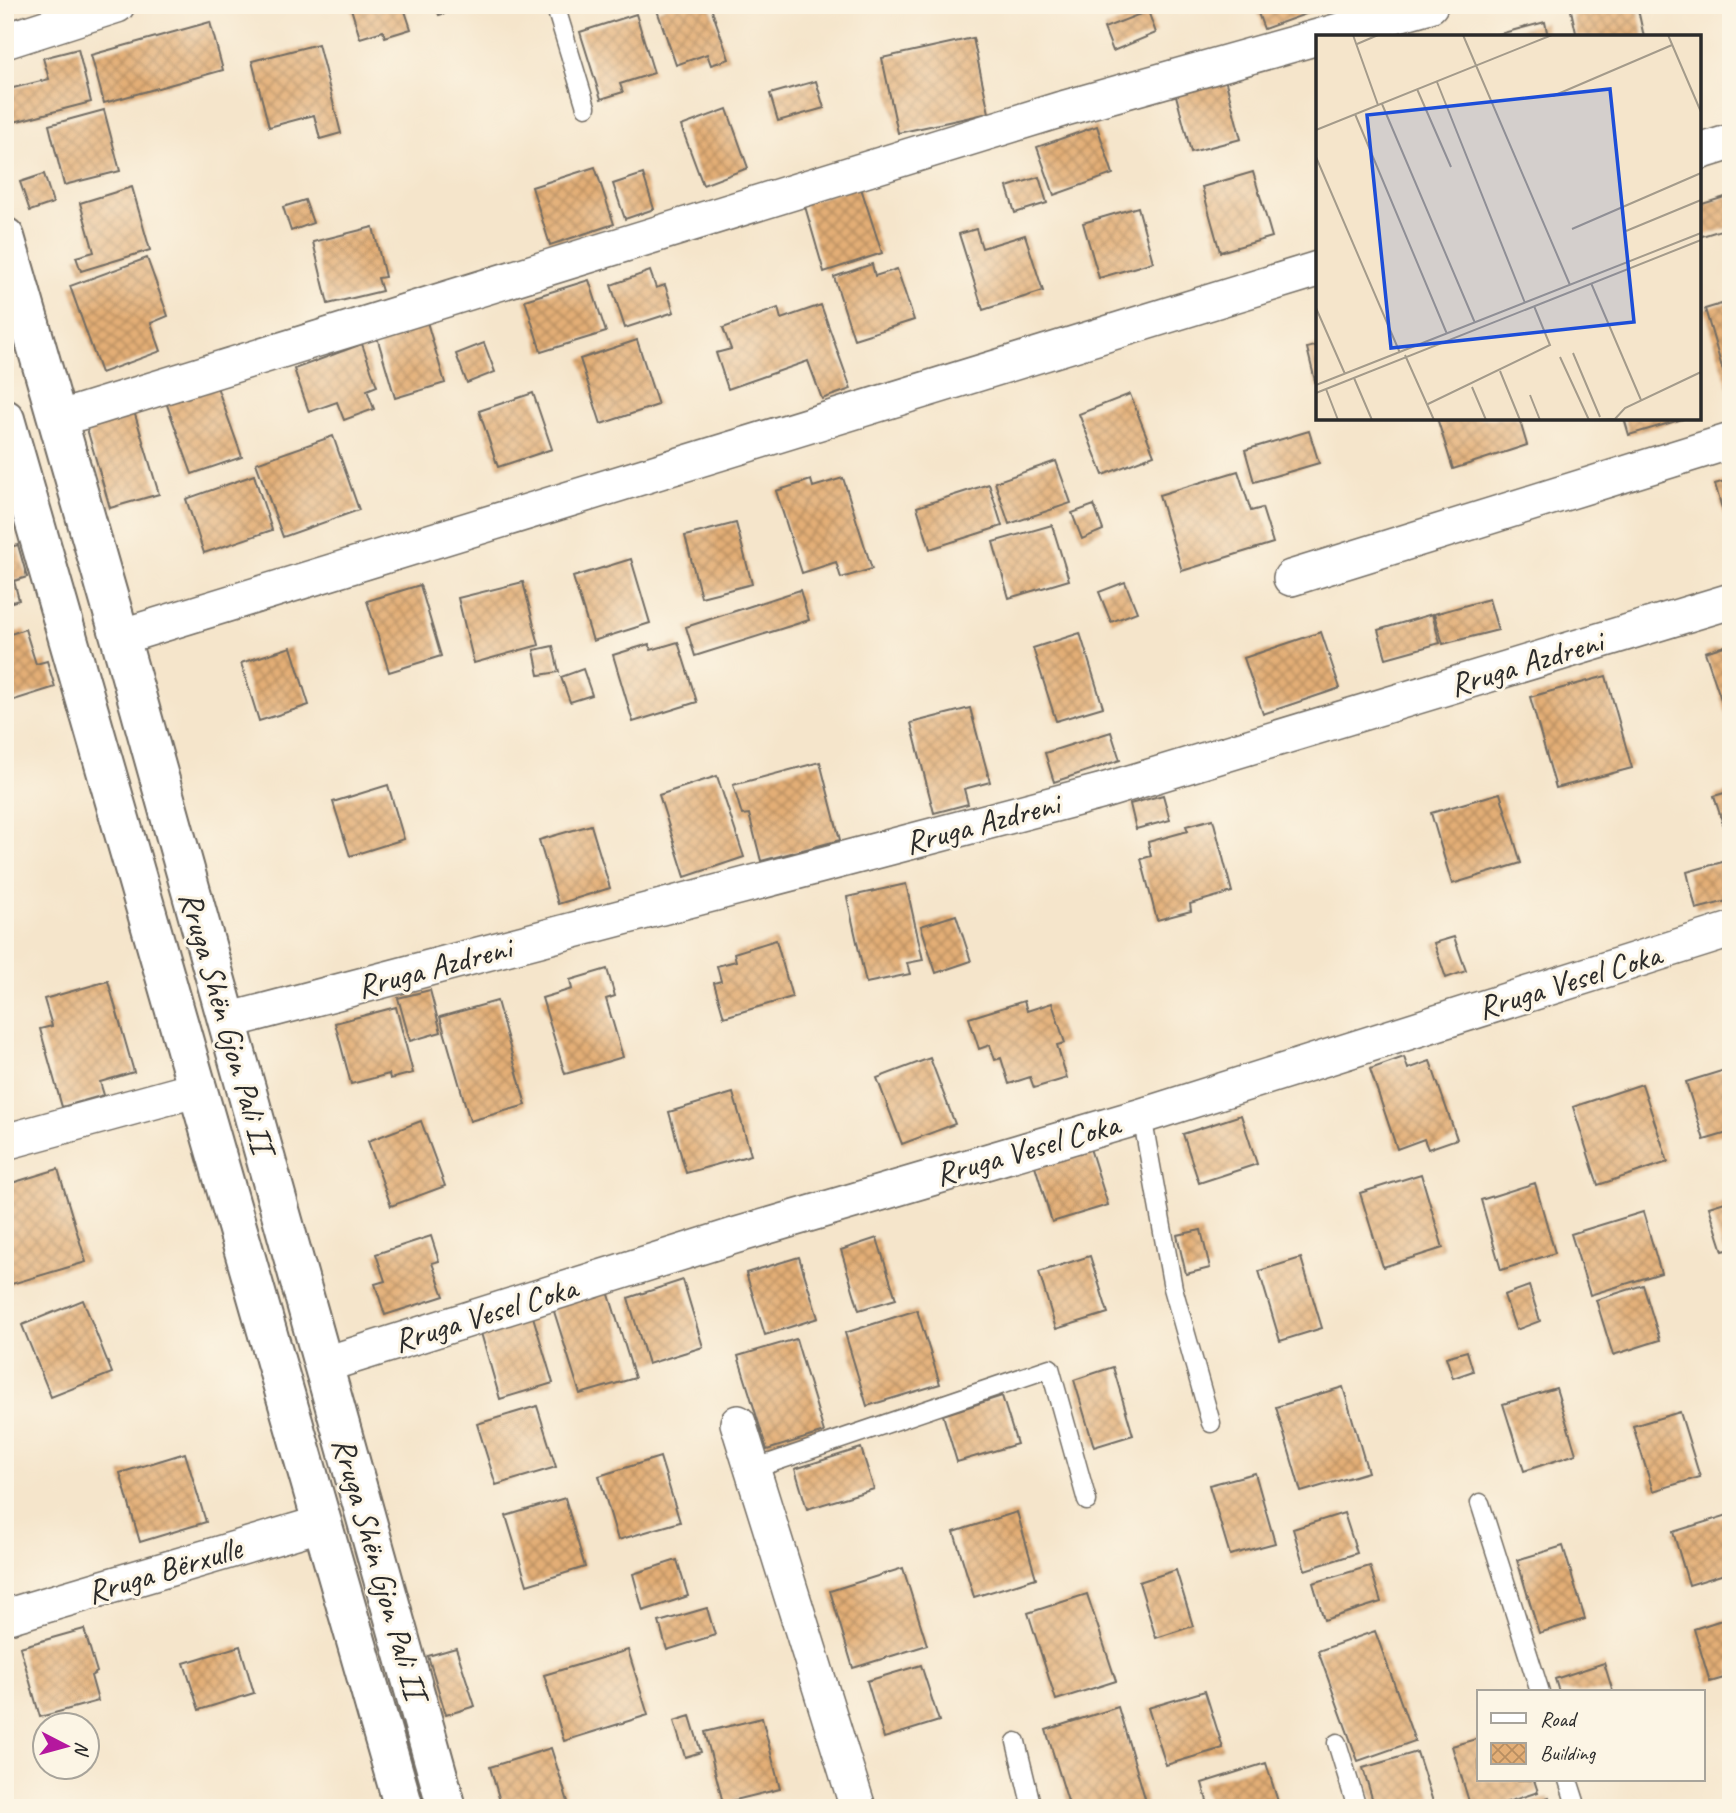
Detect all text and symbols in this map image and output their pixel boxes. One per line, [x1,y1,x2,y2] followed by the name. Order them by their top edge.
[1316,35,1701,420] inset map
[1444,619,1611,706] street label: Rruga Azdreni
[900,781,1067,864] street label: Rruga Azdreni
[170,886,286,1164] street label: Rruga Shën Gjon Pali II
[352,925,519,1008] street label: Rruga Azdreni
[1472,933,1668,1029] street label: Rruga Vesel Coka
[930,1102,1126,1195] street label: Rruga Vesel Coka
[388,1266,584,1362] street label: Rruga Vesel Coka
[323,1432,439,1710] street label: Rruga Shën Gjon Pali II
[82,1526,248,1613] street label: Rruga Bërxulle
[1477,1690,1704,1782] legend
[1540,1706,1579,1732] text: Road
[32,1712,102,1782] north arrow
[1540,1740,1597,1766] text: Building
[69,1741,94,1758] text: N

